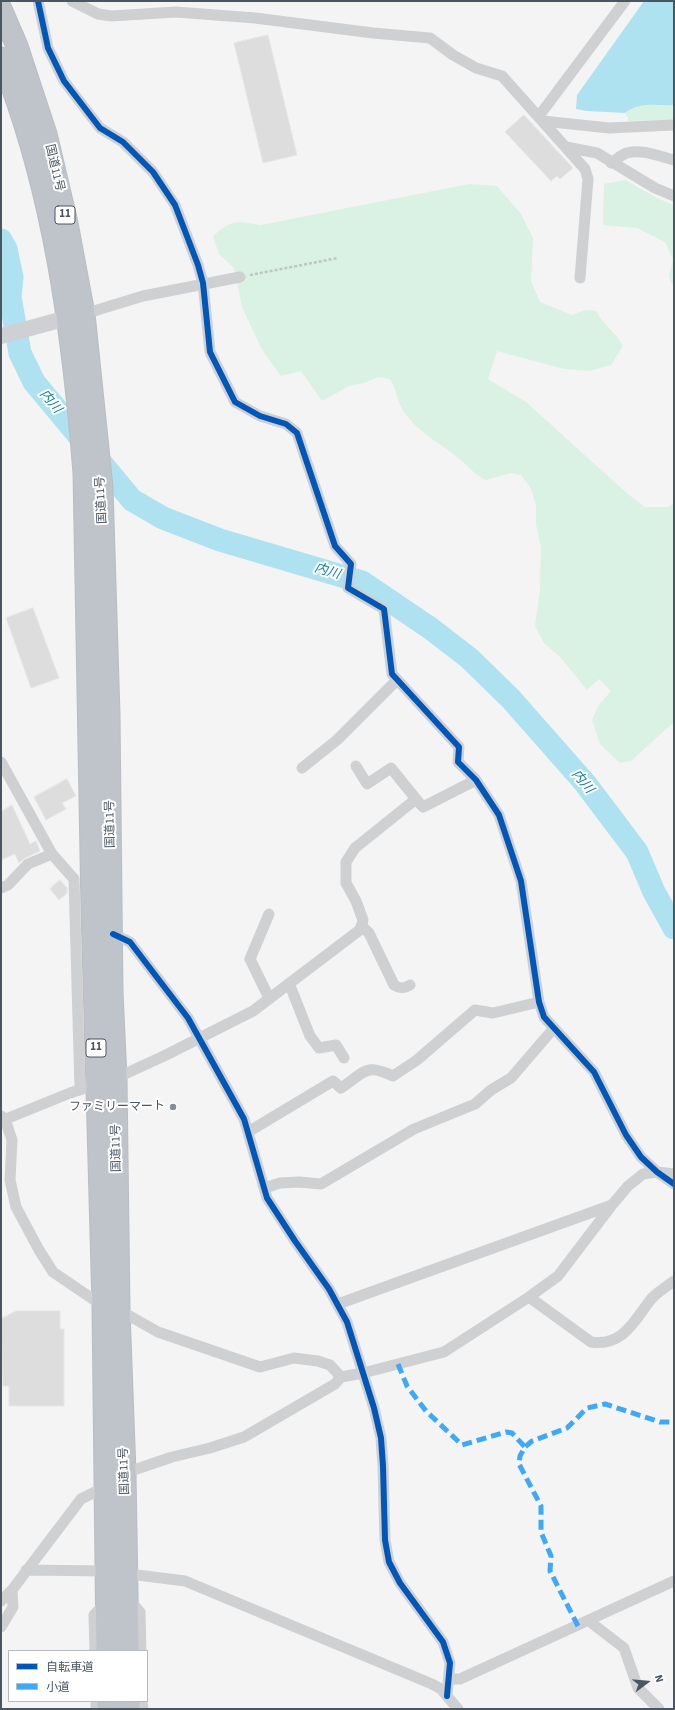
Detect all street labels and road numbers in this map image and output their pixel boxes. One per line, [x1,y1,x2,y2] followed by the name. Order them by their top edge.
[42,143,66,193] street label: 国道11号
[55,206,75,224] road number: 11
[94,476,110,524] street label: 国道11号
[103,800,119,848] street label: 国道11号
[86,1039,106,1057] road number: 11
[109,1124,125,1172] street label: 国道11号
[117,1447,133,1495] street label: 国道11号

